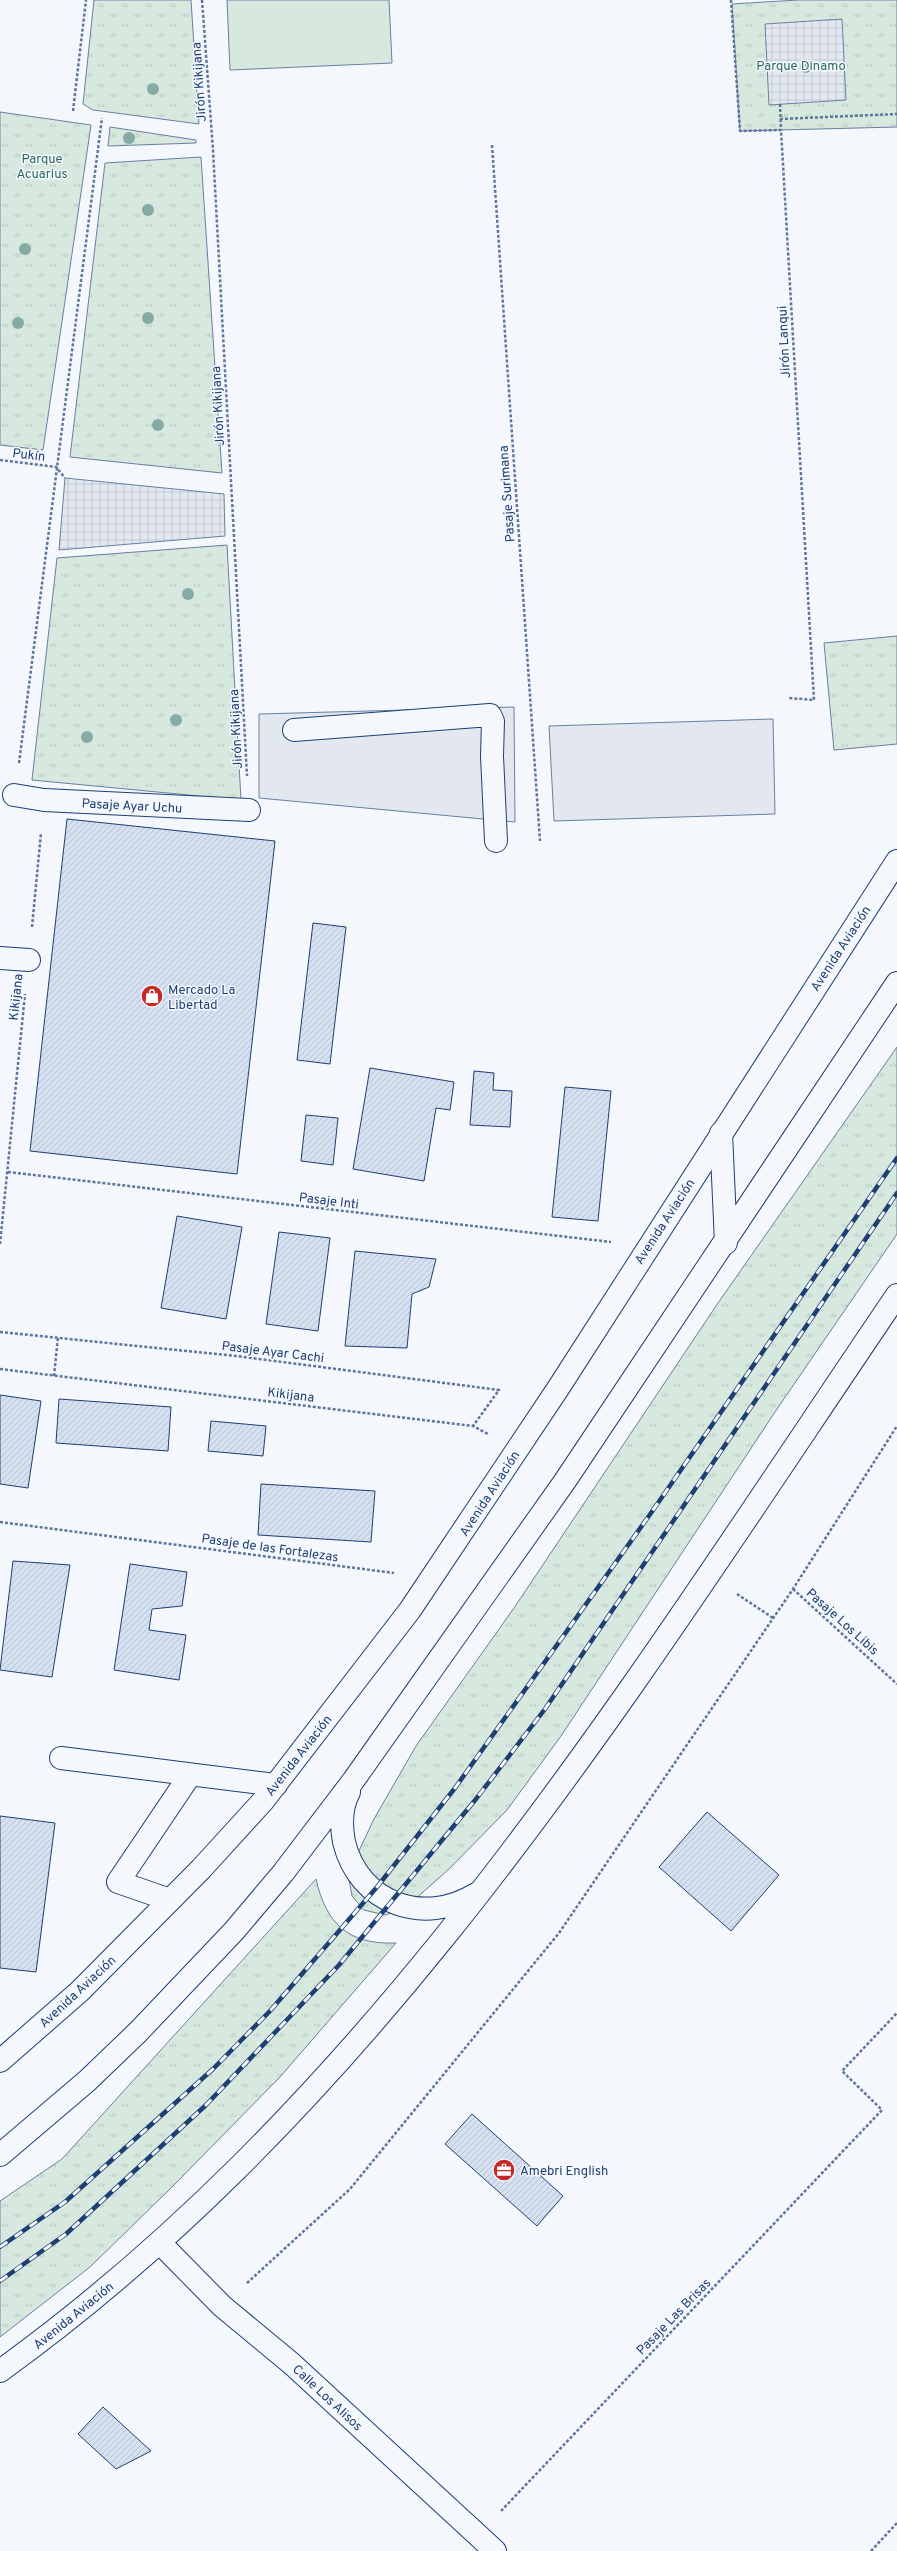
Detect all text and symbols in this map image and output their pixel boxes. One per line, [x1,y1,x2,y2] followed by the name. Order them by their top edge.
[189,42,211,122] street label: Jirón Kikijana
[756,59,846,75] park label: Parque Dinamo
[16,152,68,183] park label: Parque Acuarius
[775,305,795,379] street label: Jirón Lanqui
[209,366,229,446] street label: Jirón Kikijana
[497,445,519,543] street label: Pasaje Surimana
[11,446,46,466] street label: Pukín
[227,689,247,769] street label: Jirón Kikijana
[81,796,183,818] street label: Pasaje Ayar Uchu
[808,903,875,995] street label: Avenida Aviación
[7,973,27,1021] street label: Kikijana
[139,983,165,1009] shop icon: Mercado La Libertad
[168,983,235,1014] place label: Mercado La Libertad
[632,1176,699,1268] street label: Avenida Aviación
[298,1190,360,1214] street label: Pasaje Inti
[221,1339,325,1367] street label: Pasaje Ayar Cachi
[266,1385,315,1407] street label: Kikijana
[457,1448,524,1540] street label: Avenida Aviación
[200,1531,339,1567] street label: Pasaje de las Fortalezas
[802,1586,881,1659] street label: Pasaje Los Libis
[263,1712,336,1800] street label: Avenida Aviación
[37,1953,120,2032] street label: Avenida Aviación
[491,2157,517,2183] office icon: Amebri English
[520,2164,608,2180] place label: Amebri English
[634,2276,715,2359] street label: Pasaje Las Brisas
[31,2279,118,2354] street label: Avenida Aviación
[288,2362,365,2435] street label: Calle Los Alisos

